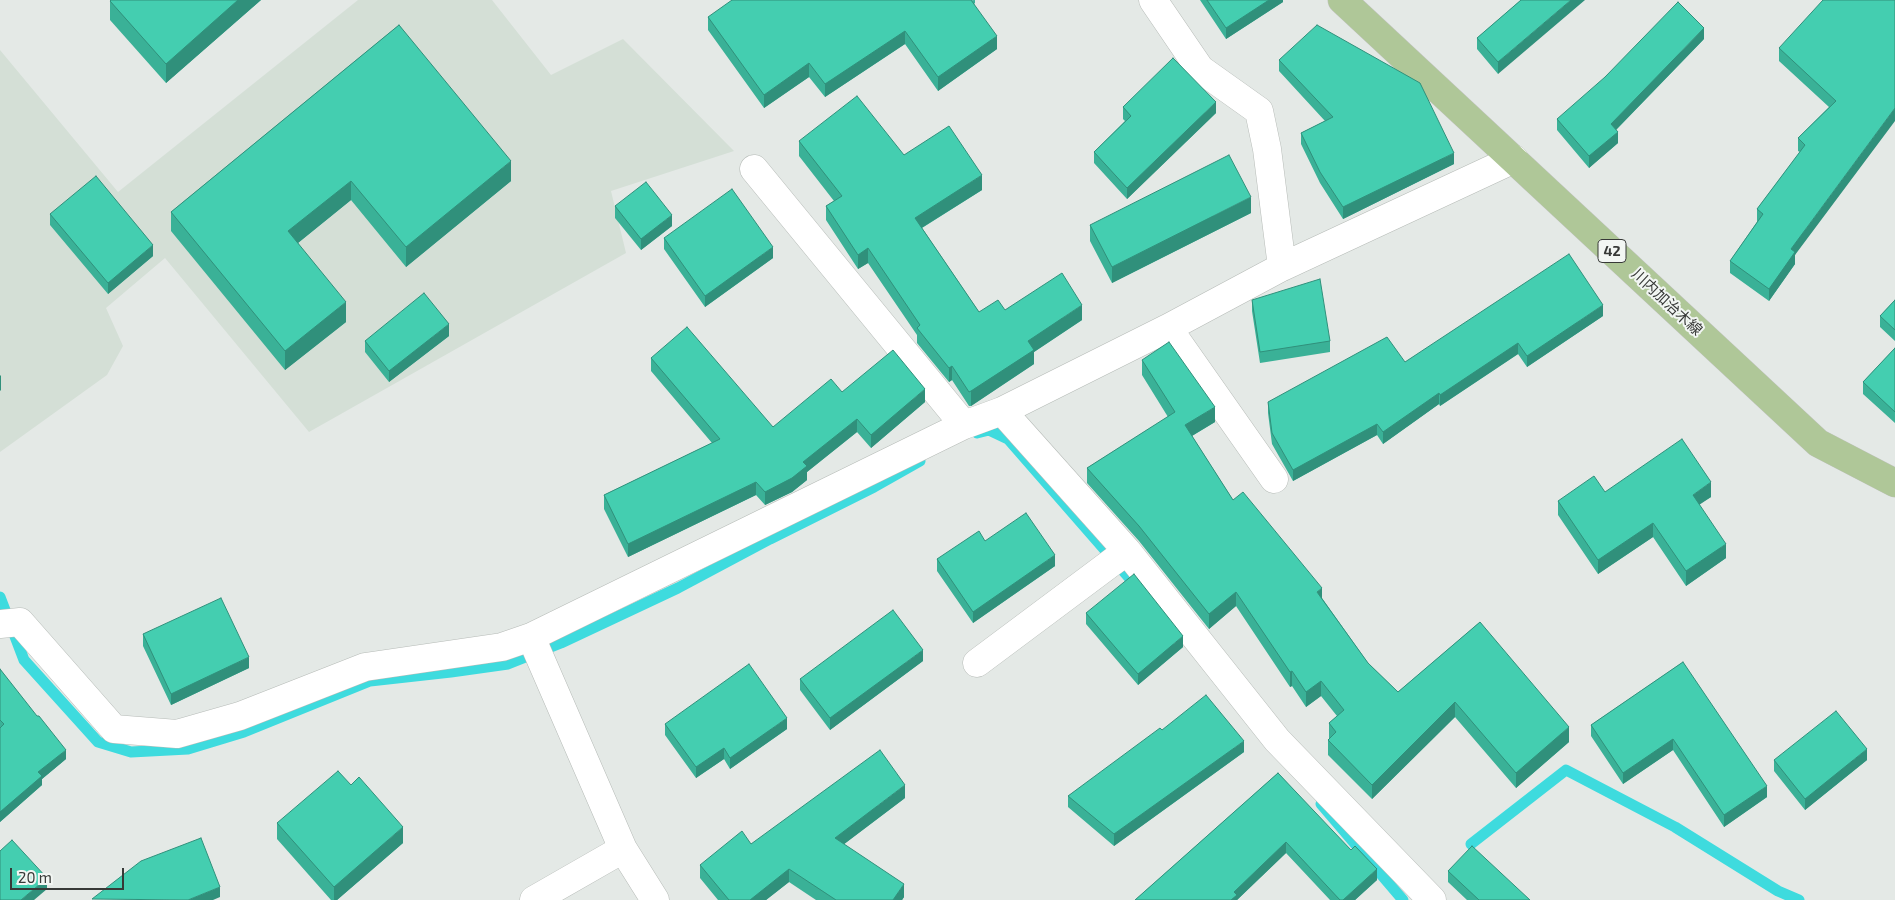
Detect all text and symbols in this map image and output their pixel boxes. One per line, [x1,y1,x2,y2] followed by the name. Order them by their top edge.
[1598,240,1626,262] road number: 42
[1628,265,1706,339] street label: 川内加治木線
[12,858,126,890] scale bar
[18,868,52,886] text: 20 m

